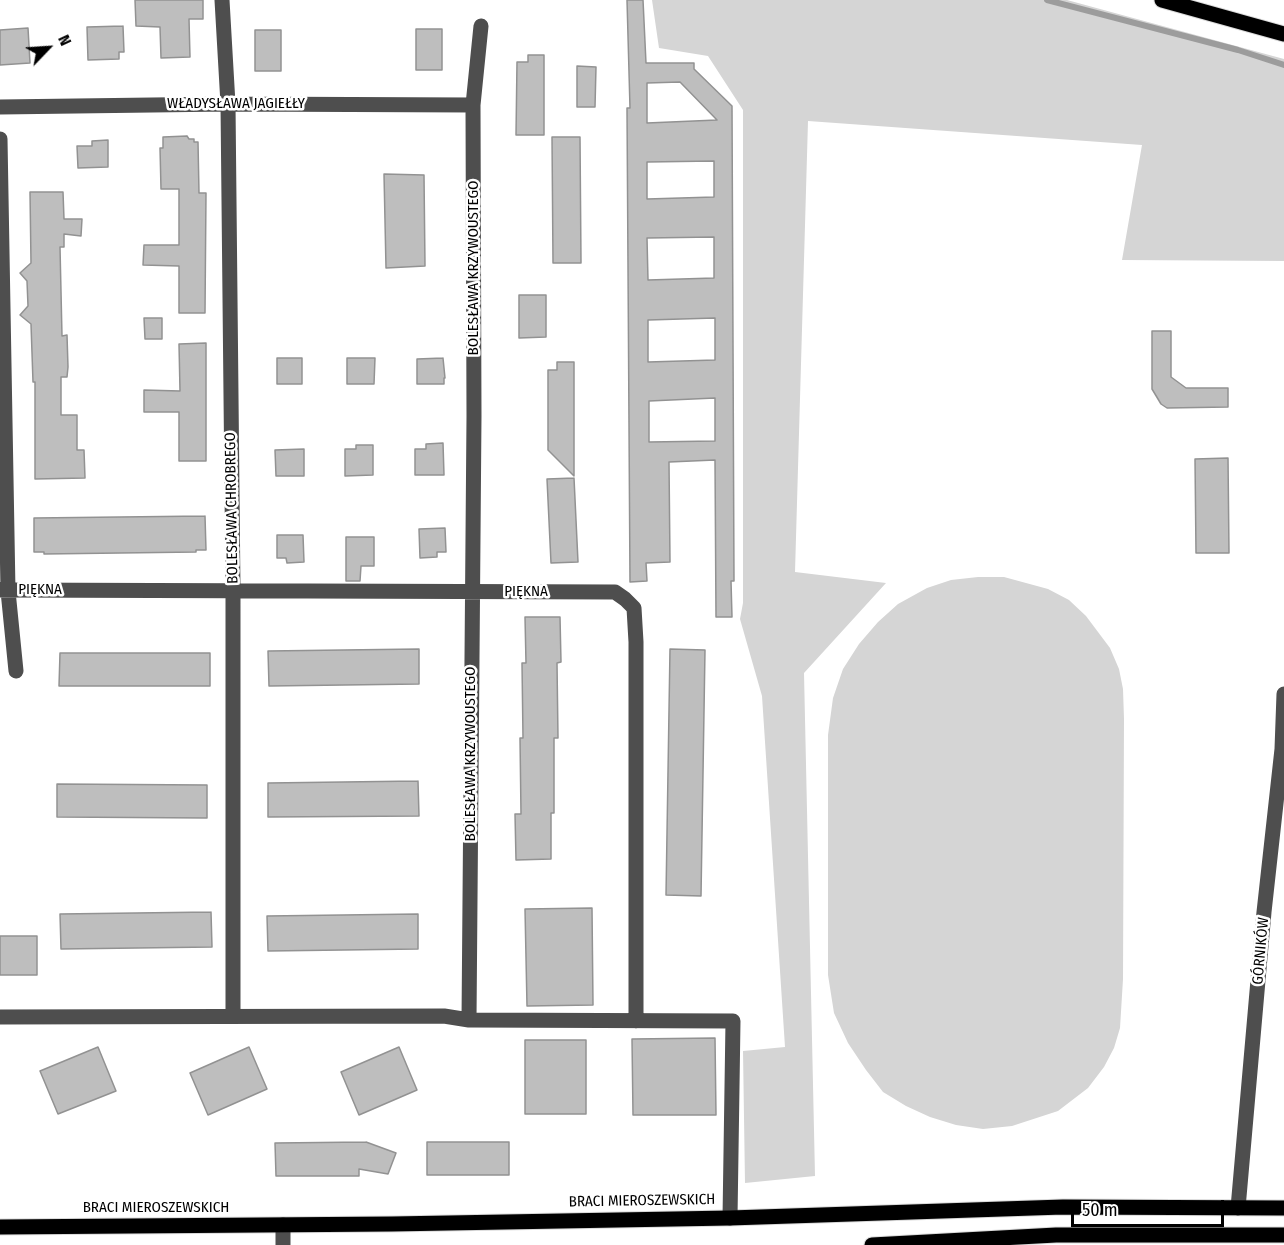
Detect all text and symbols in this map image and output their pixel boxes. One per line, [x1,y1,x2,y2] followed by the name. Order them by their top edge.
[18,18,78,78] north arrow
[54,32,75,49] text: N
[167,95,305,113] street label: WŁADYSŁAWA JAGIEŁŁY
[465,181,483,355] street label: BOLESŁAWA KRZYWOUSTEGO
[222,432,242,584] street label: BOLESŁAWA CHROBREGO
[18,581,62,599] street label: PIĘKNA
[504,583,548,601] street label: PIĘKNA
[462,667,480,841] street label: BOLESŁAWA KRZYWOUSTEGO
[1249,917,1273,985] street label: GÓRNIKÓW
[1074,1188,1227,1226] scale bar
[568,1191,716,1211] street label: BRACI MIEROSZEWSKICH
[83,1199,229,1217] street label: BRACI MIEROSZEWSKICH
[1082,1199,1118,1221] text: 50 m

